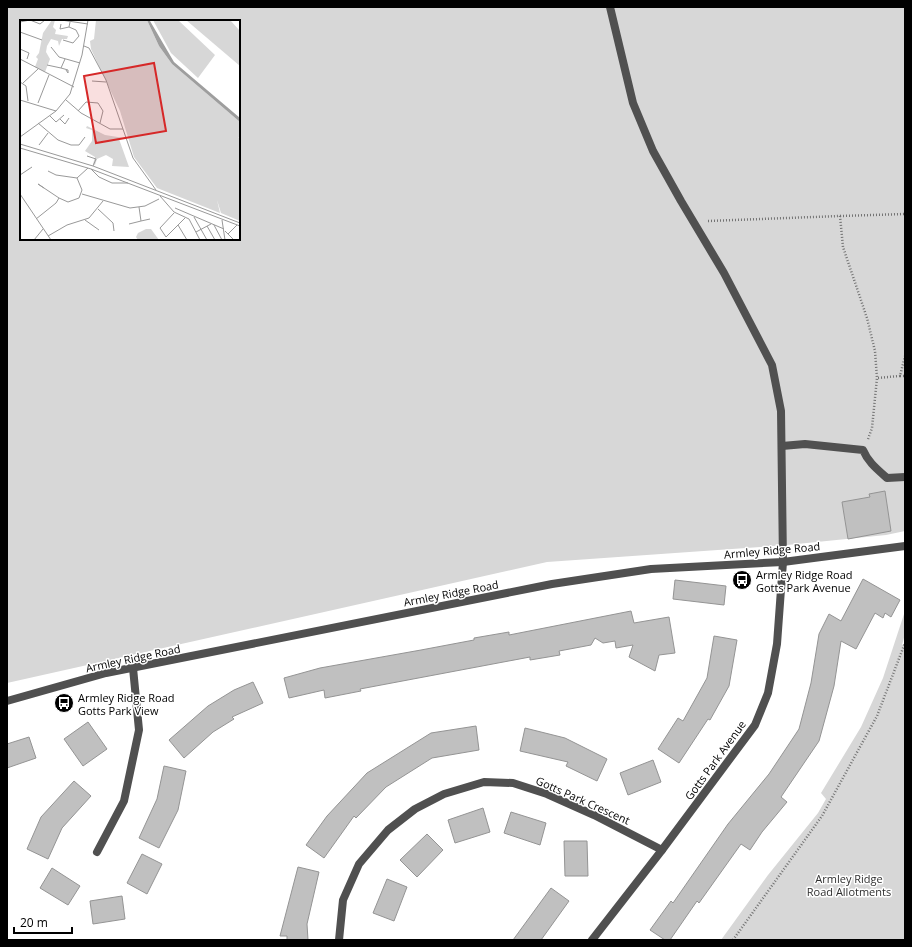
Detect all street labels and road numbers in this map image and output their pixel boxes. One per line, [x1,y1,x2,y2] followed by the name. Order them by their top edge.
[723,538,821,562] street label: Armley Ridge Road
[402,576,500,610] street label: Armley Ridge Road
[84,641,182,675] street label: Armley Ridge Road
[681,717,749,803] street label: Gotts Park Avenue
[534,773,632,827] street label: Gotts Park Crescent

